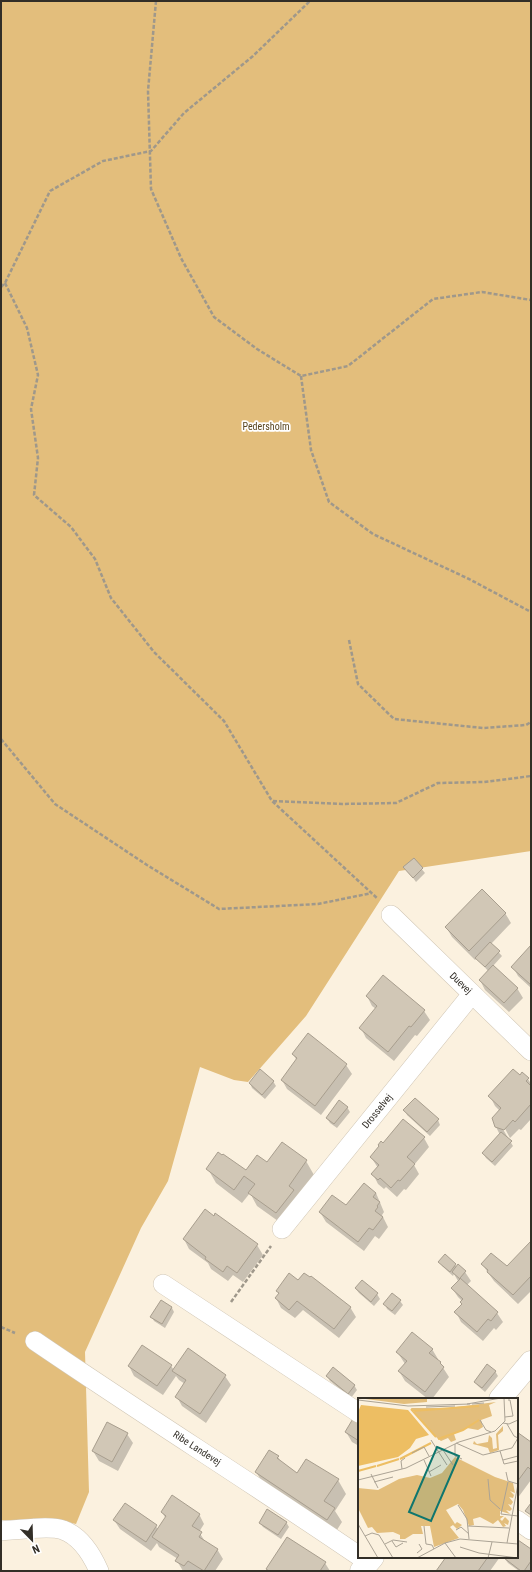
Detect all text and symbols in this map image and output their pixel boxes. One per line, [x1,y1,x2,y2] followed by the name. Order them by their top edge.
[242,421,290,432] park label: Pedersholm
[448,970,474,996] street label: Duevej
[360,1092,394,1130] street label: Drosselvej
[358,1398,518,1558] inset map
[171,1429,223,1467] street label: Ribe Landevej
[12,1520,52,1560] north arrow
[30,1541,41,1556] text: N

